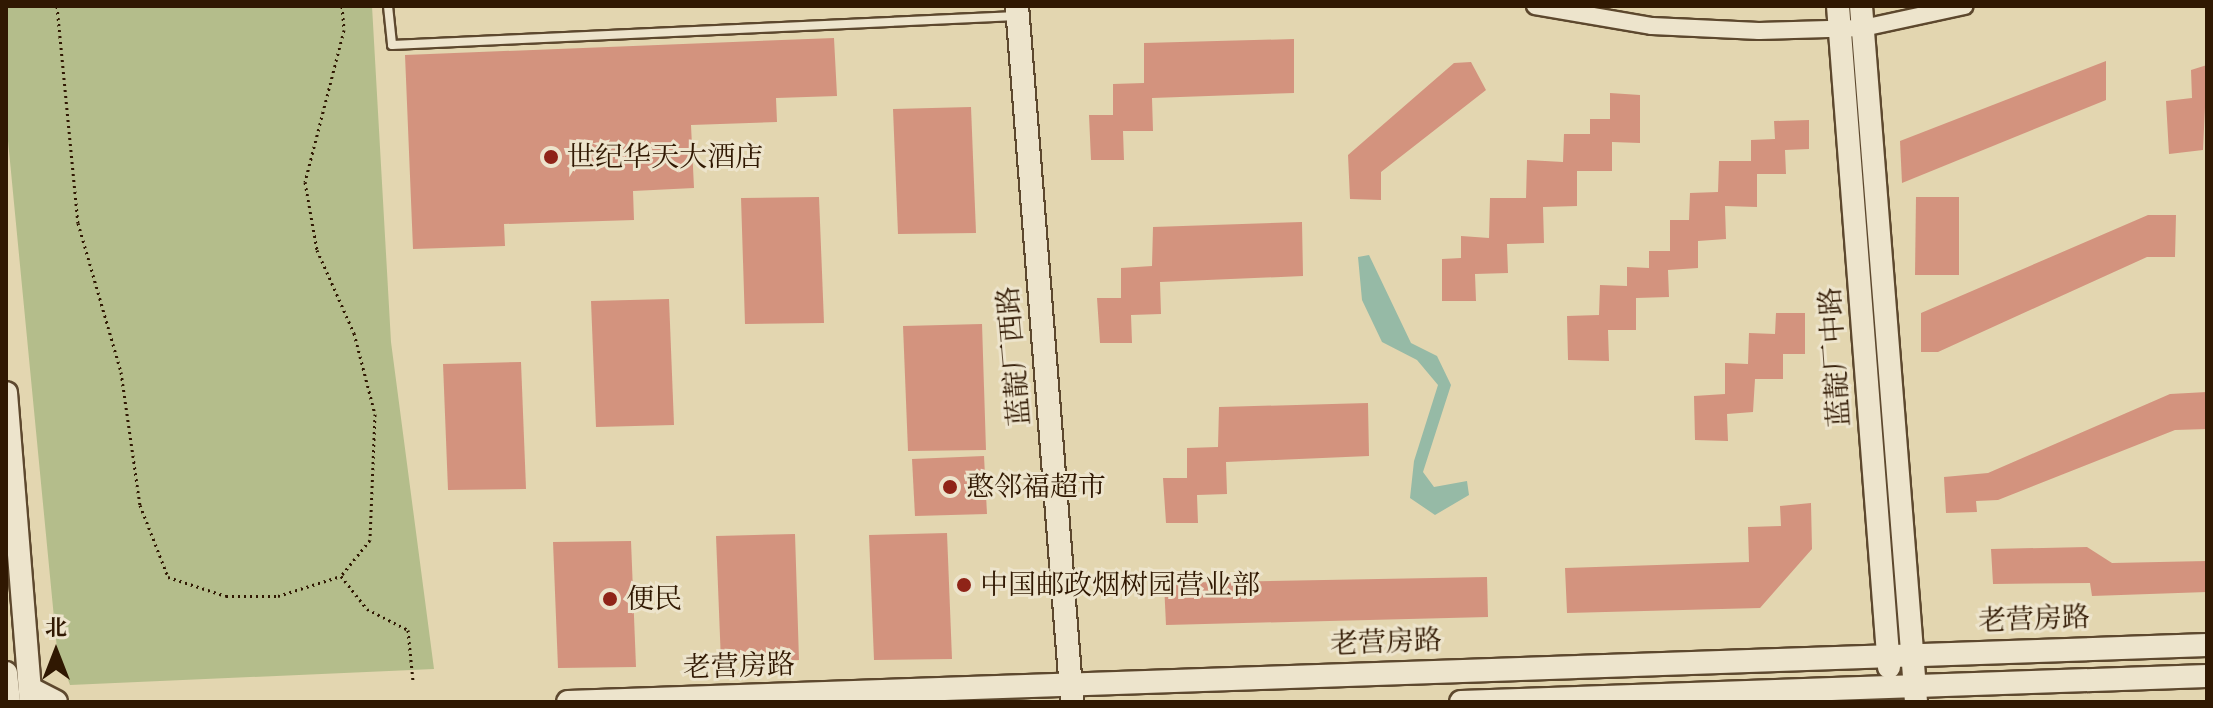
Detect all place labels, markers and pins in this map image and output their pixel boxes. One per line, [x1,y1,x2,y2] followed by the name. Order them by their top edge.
[567,140,763,174] place label: 世纪华天大酒店
[542,148,560,166] marker: 世纪华天大酒店
[966,470,1106,504] place label: 憨邻福超市
[941,478,959,496] marker: 憨邻福超市
[980,568,1260,602] place label: 中国邮政烟树园营业部
[955,576,973,594] marker: 中国邮政烟树园营业部
[626,582,682,616] place label: 便民
[601,590,619,608] marker: 便民

